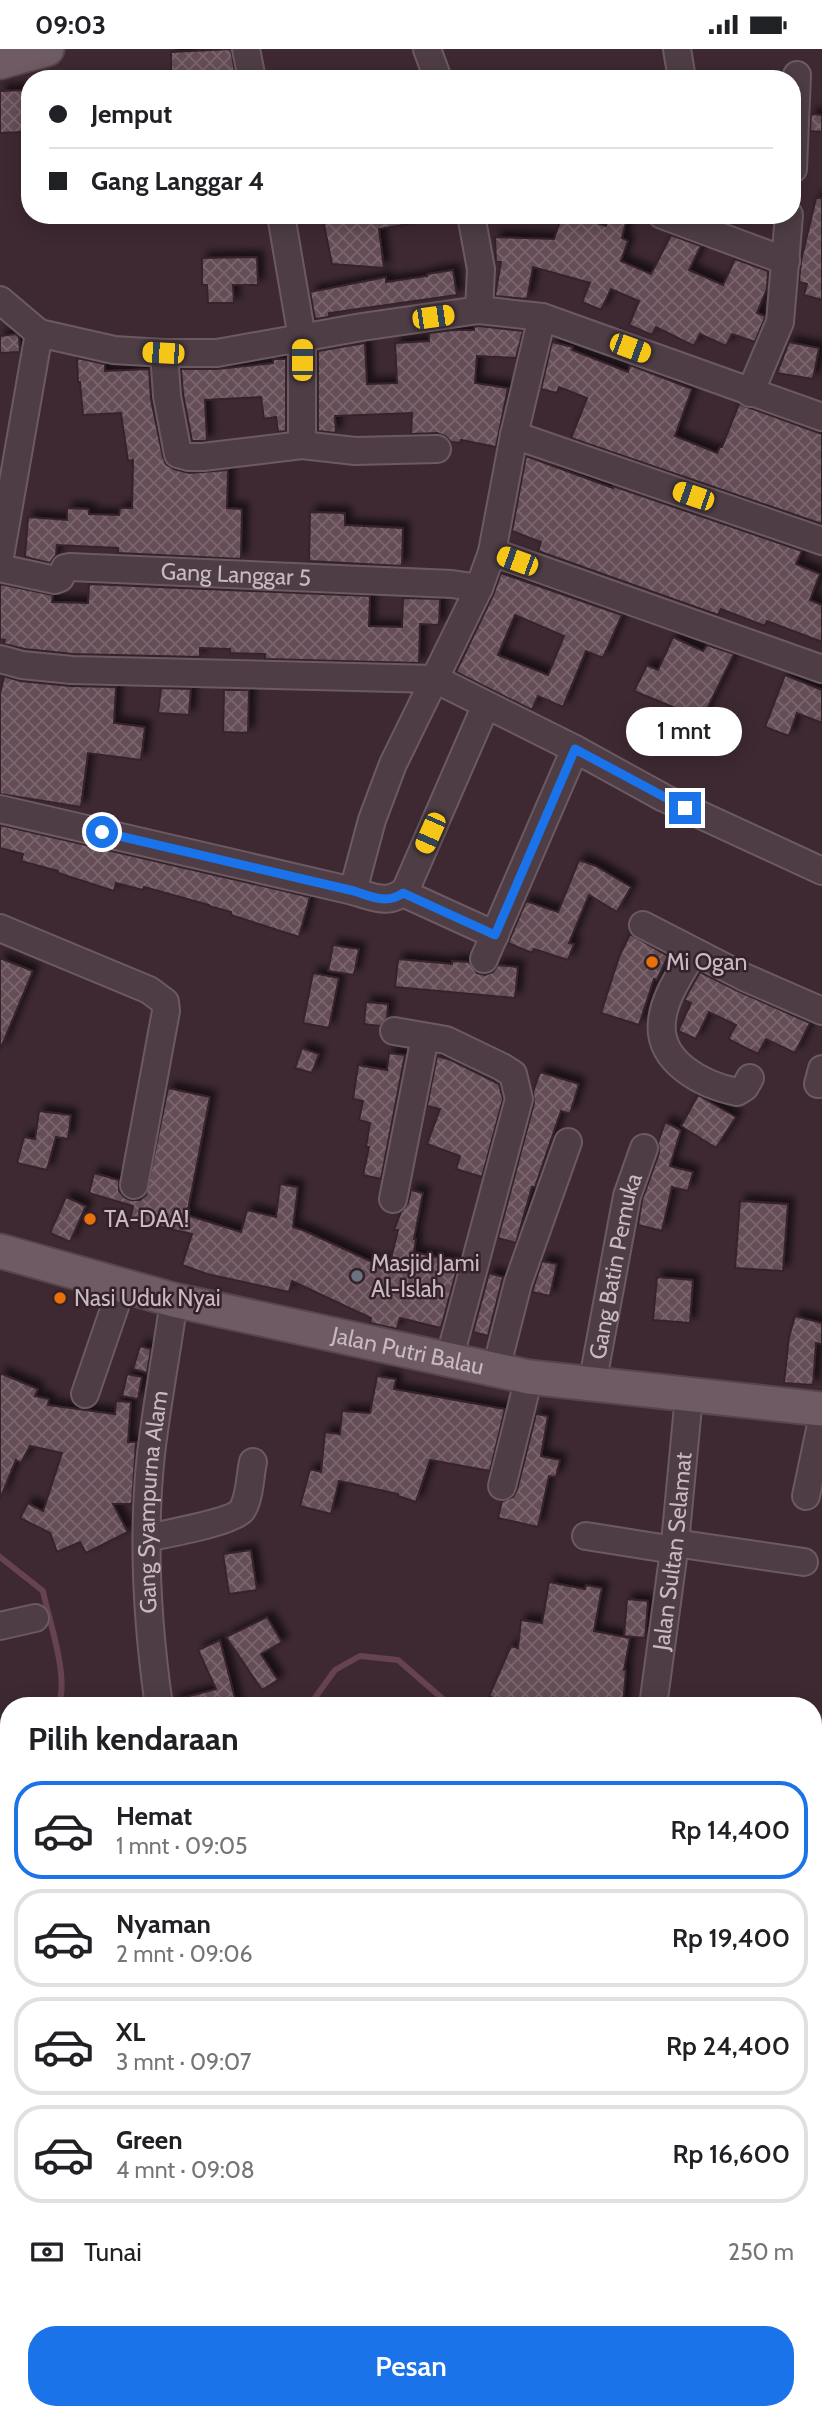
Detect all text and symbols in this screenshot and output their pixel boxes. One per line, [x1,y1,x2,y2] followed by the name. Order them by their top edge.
[35,9,106,41] text: 09:03
[91,98,172,130] text: Jemput
[91,165,264,197] text: Gang Langgar 4
[411,304,456,330] car
[607,331,654,365] car
[292,339,313,381] car
[142,341,185,365] car
[670,479,717,513] car
[494,544,541,578] car
[160,557,312,592] street label: Gang Langgar 5
[627,707,743,755] callout: 1 mnt
[657,717,711,745] text: 1 mnt
[669,792,701,824] route end
[412,810,449,856] car
[86,816,118,848] route start
[666,948,747,976] place label: Mi Ogan
[644,954,660,970] marker: Mi Ogan
[583,1169,648,1362] street label: Gang Batin Pemuka
[104,1205,189,1233] place label: TA-DAA!
[82,1211,98,1227] marker: TA-DAA!
[371,1249,480,1303] place label: Masjid Jami Al-Islah
[349,1268,365,1284] marker: Masjid Jami Al-Islah
[74,1284,221,1312] place label: Nasi Uduk Nyai
[52,1290,68,1306] marker: Nasi Uduk Nyai
[328,1320,486,1381] street label: Jalan Putri Balau
[132,1388,174,1614] street label: Gang Syampurna Alam
[647,1451,698,1653] street label: Jalan Sultan Selamat
[28,1719,239,1758] text: Pilih kendaraan
[32,1799,95,1862] icon: car
[116,1800,192,1832] text: Hemat
[671,1814,790,1846] text: Rp 14,400
[116,1832,248,1860] text: 1 mnt · 09:05
[32,1907,95,1970] icon: car
[116,1908,211,1940] text: Nyaman
[672,1922,790,1954] text: Rp 19,400
[116,1940,253,1968] text: 2 mnt · 09:06
[32,2015,95,2078] icon: car
[116,2016,145,2048] text: XL
[666,2030,790,2062] text: Rp 24,400
[116,2048,251,2076] text: 3 mnt · 09:07
[32,2123,95,2186] icon: car
[116,2124,183,2156] text: Green
[673,2138,790,2170] text: Rp 16,600
[116,2156,255,2184] text: 4 mnt · 09:08
[28,2233,66,2271] icon: cash
[84,2236,142,2268] text: Tunai
[728,2238,794,2266] text: 250 m
[28,2326,794,2406] button: Pesan

